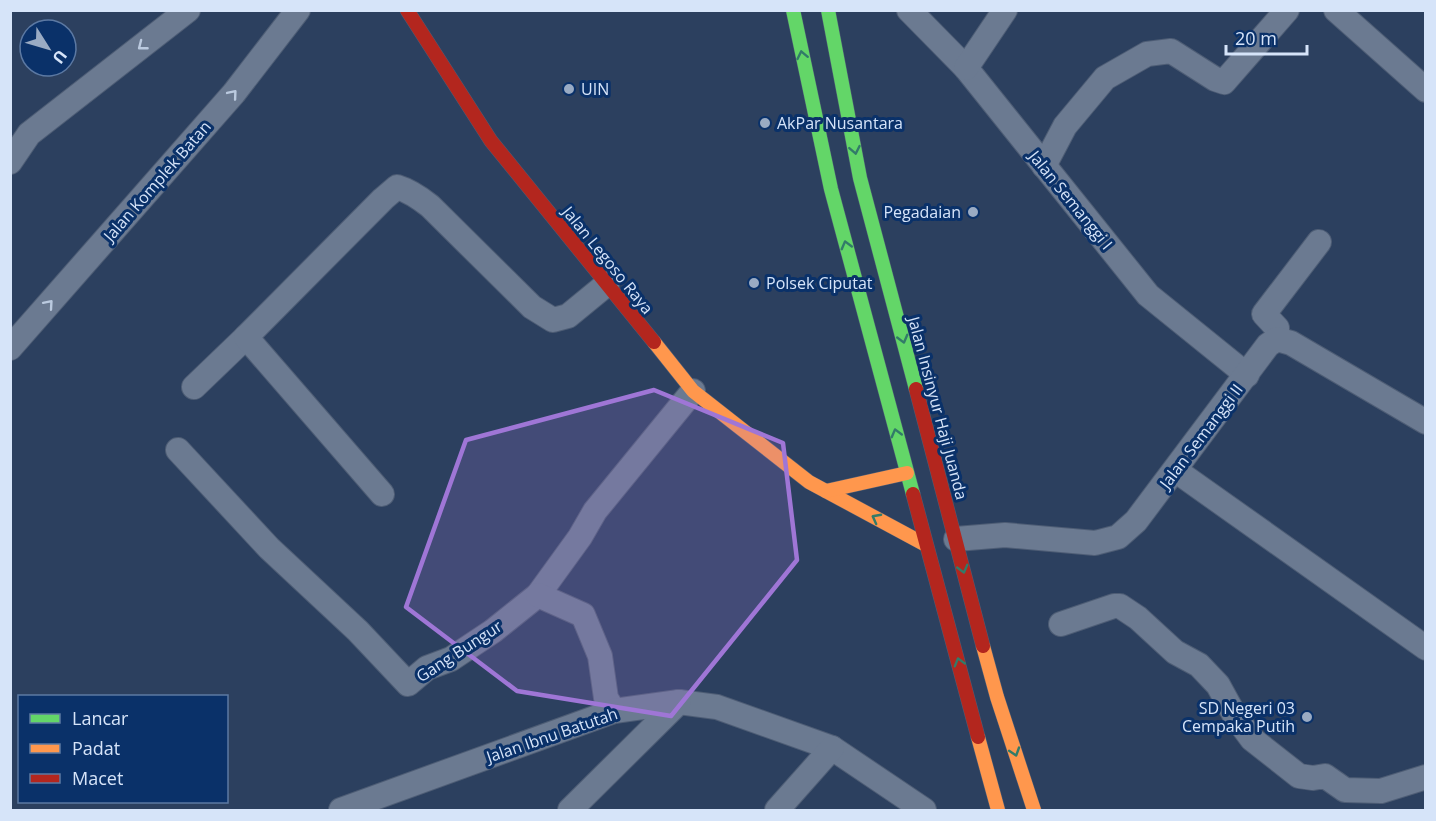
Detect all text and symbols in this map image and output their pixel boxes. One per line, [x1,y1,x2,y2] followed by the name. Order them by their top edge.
[18,18,78,78] north arrow
[1226,18,1307,56] scale bar
[1235,26,1277,50] text: 20 m
[137,39,148,50] one-way arrow
[48,46,72,68] text: U
[797,50,810,60] one-way arrow
[581,78,609,100] place label: UIN
[562,82,576,96] marker: UIN
[226,90,237,101] one-way arrow
[777,112,903,134] place label: AkPar Nusantara
[97,116,216,248] street label: Jalan Komplek Batan
[758,116,772,130] marker: AkPar Nusantara
[1023,144,1118,254] street label: Jalan Semanggi I
[848,145,861,155] one-way arrow
[556,200,658,319] street label: Jalan Legoso Raya
[883,201,961,223] place label: Pegadaian
[966,205,980,219] marker: Pegadaian
[841,240,854,250] one-way arrow
[766,272,873,294] place label: Polsek Ciputat
[747,276,761,290] marker: Polsek Ciputat
[42,300,53,311] one-way arrow
[902,312,973,502] street label: Jalan Insinyur Haji Juanda
[896,334,908,344] one-way arrow
[1153,379,1248,494] street label: Jalan Semanggi II
[891,428,904,438] one-way arrow
[872,514,882,525] one-way arrow
[956,563,969,573] one-way arrow
[412,615,507,687] street label: Gang Bungur
[954,657,966,668] one-way arrow
[18,695,228,803] legend
[1182,697,1295,737] place label: SD Negeri 03 Cempaka Putih
[482,702,620,768] street label: Jalan Ibnu Batutah
[72,706,129,730] text: Lancar
[1300,710,1314,724] marker: SD Negeri 03 Cempaka Putih
[72,736,120,760] text: Padat
[1008,746,1020,757] one-way arrow
[72,766,123,790] text: Macet

